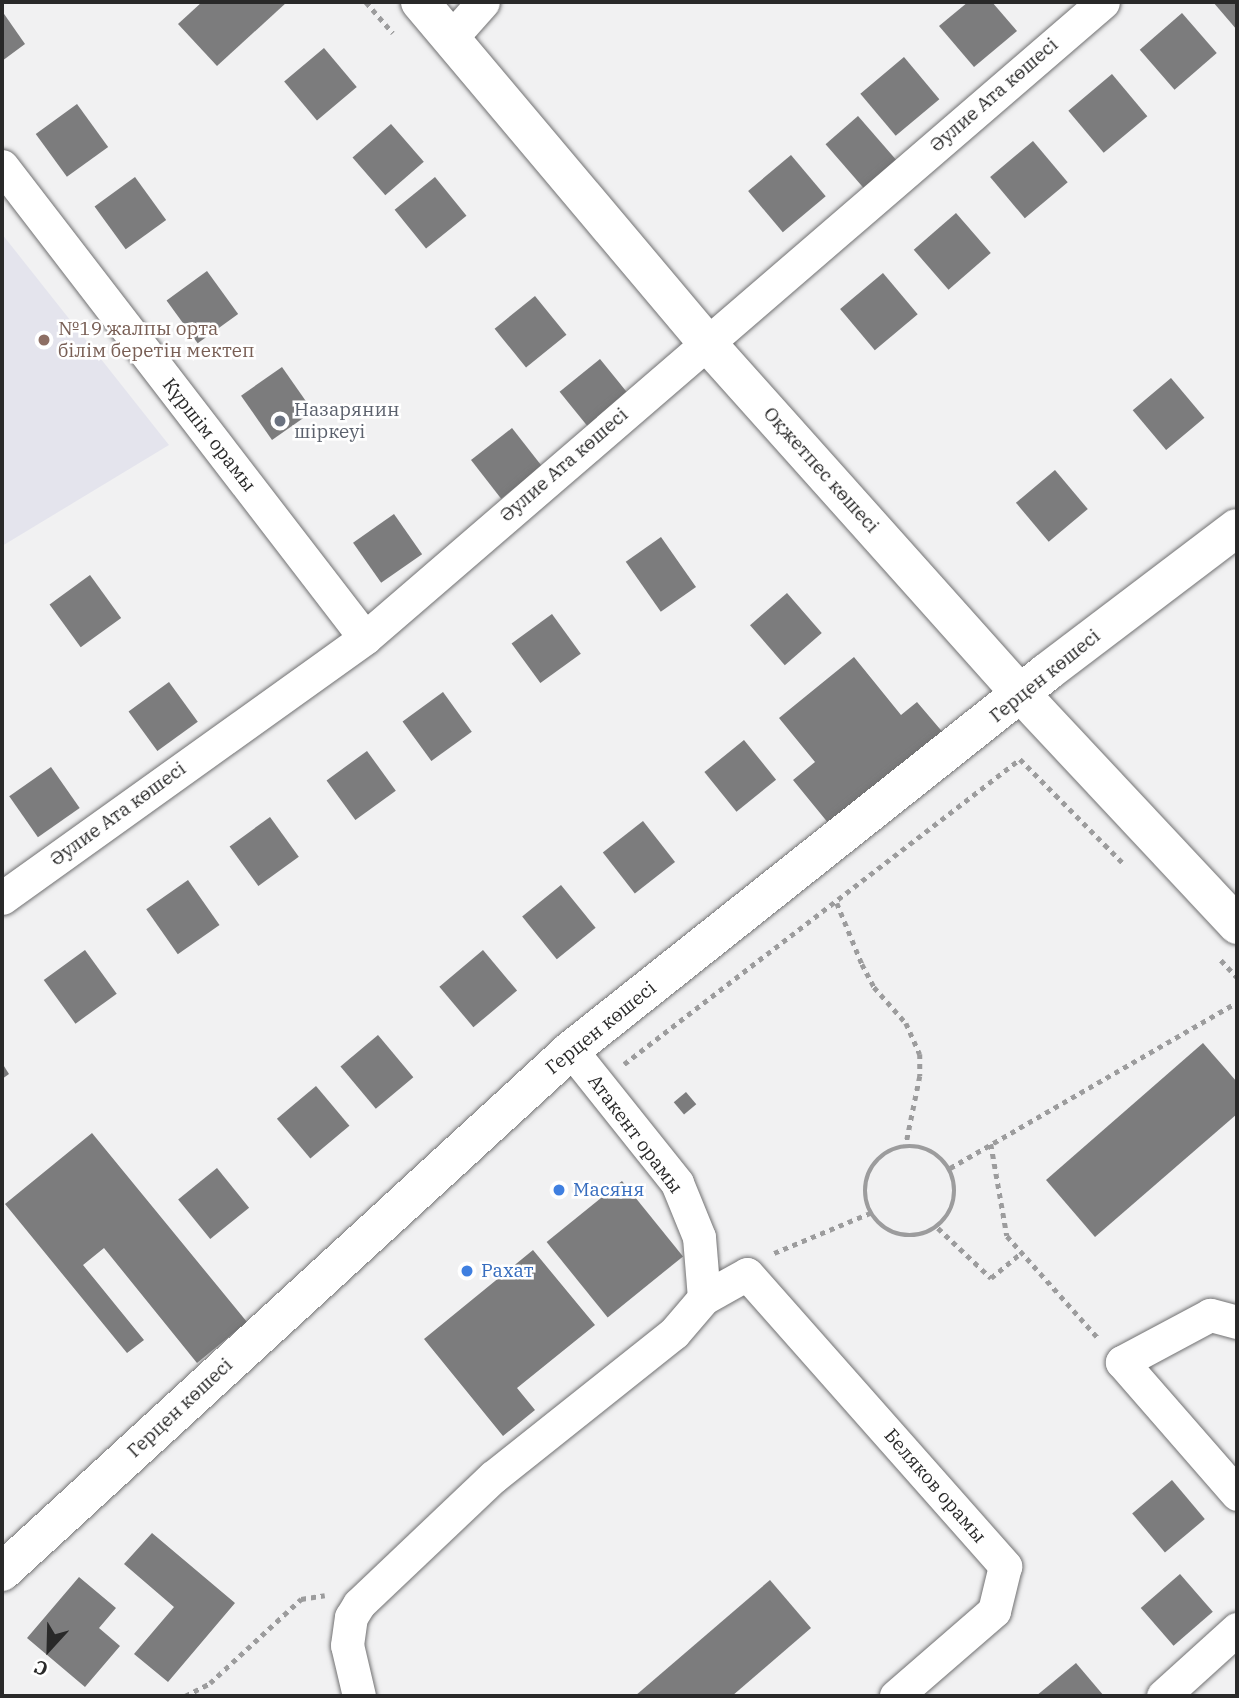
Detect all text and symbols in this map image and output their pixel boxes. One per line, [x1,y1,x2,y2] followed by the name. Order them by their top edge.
[925,33,1063,157] street label: Әулие Ата көшесі
[58,318,255,362] place label: №19 жалпы орта білім беретін мектеп
[36,332,52,348] marker: №19 жалпы орта білім беретін мектеп
[158,374,260,496] street label: Күршім орамы
[294,399,400,443] place label: Назарянин шіркеуі
[758,402,884,538] street label: Оқжетпес көшесі
[495,403,633,527] street label: Әулие Ата көшесі
[272,413,288,429] marker: Назарянин шіркеуі
[985,625,1105,727] street label: Герцен көшесі
[46,757,190,871] street label: Әулие Ата көшесі
[541,977,661,1079] street label: Герцен көшесі
[583,1070,687,1198] street label: Атакент орамы
[573,1179,644,1201] place label: Масяня
[551,1182,567,1198] marker: Масяня
[481,1260,534,1282] place label: Рахат
[459,1263,475,1279] marker: Рахат
[123,1354,237,1462] street label: Герцен көшесі
[879,1424,991,1548] street label: Беляков орамы
[14,1614,84,1684] north arrow
[31,1655,51,1682] text: С

